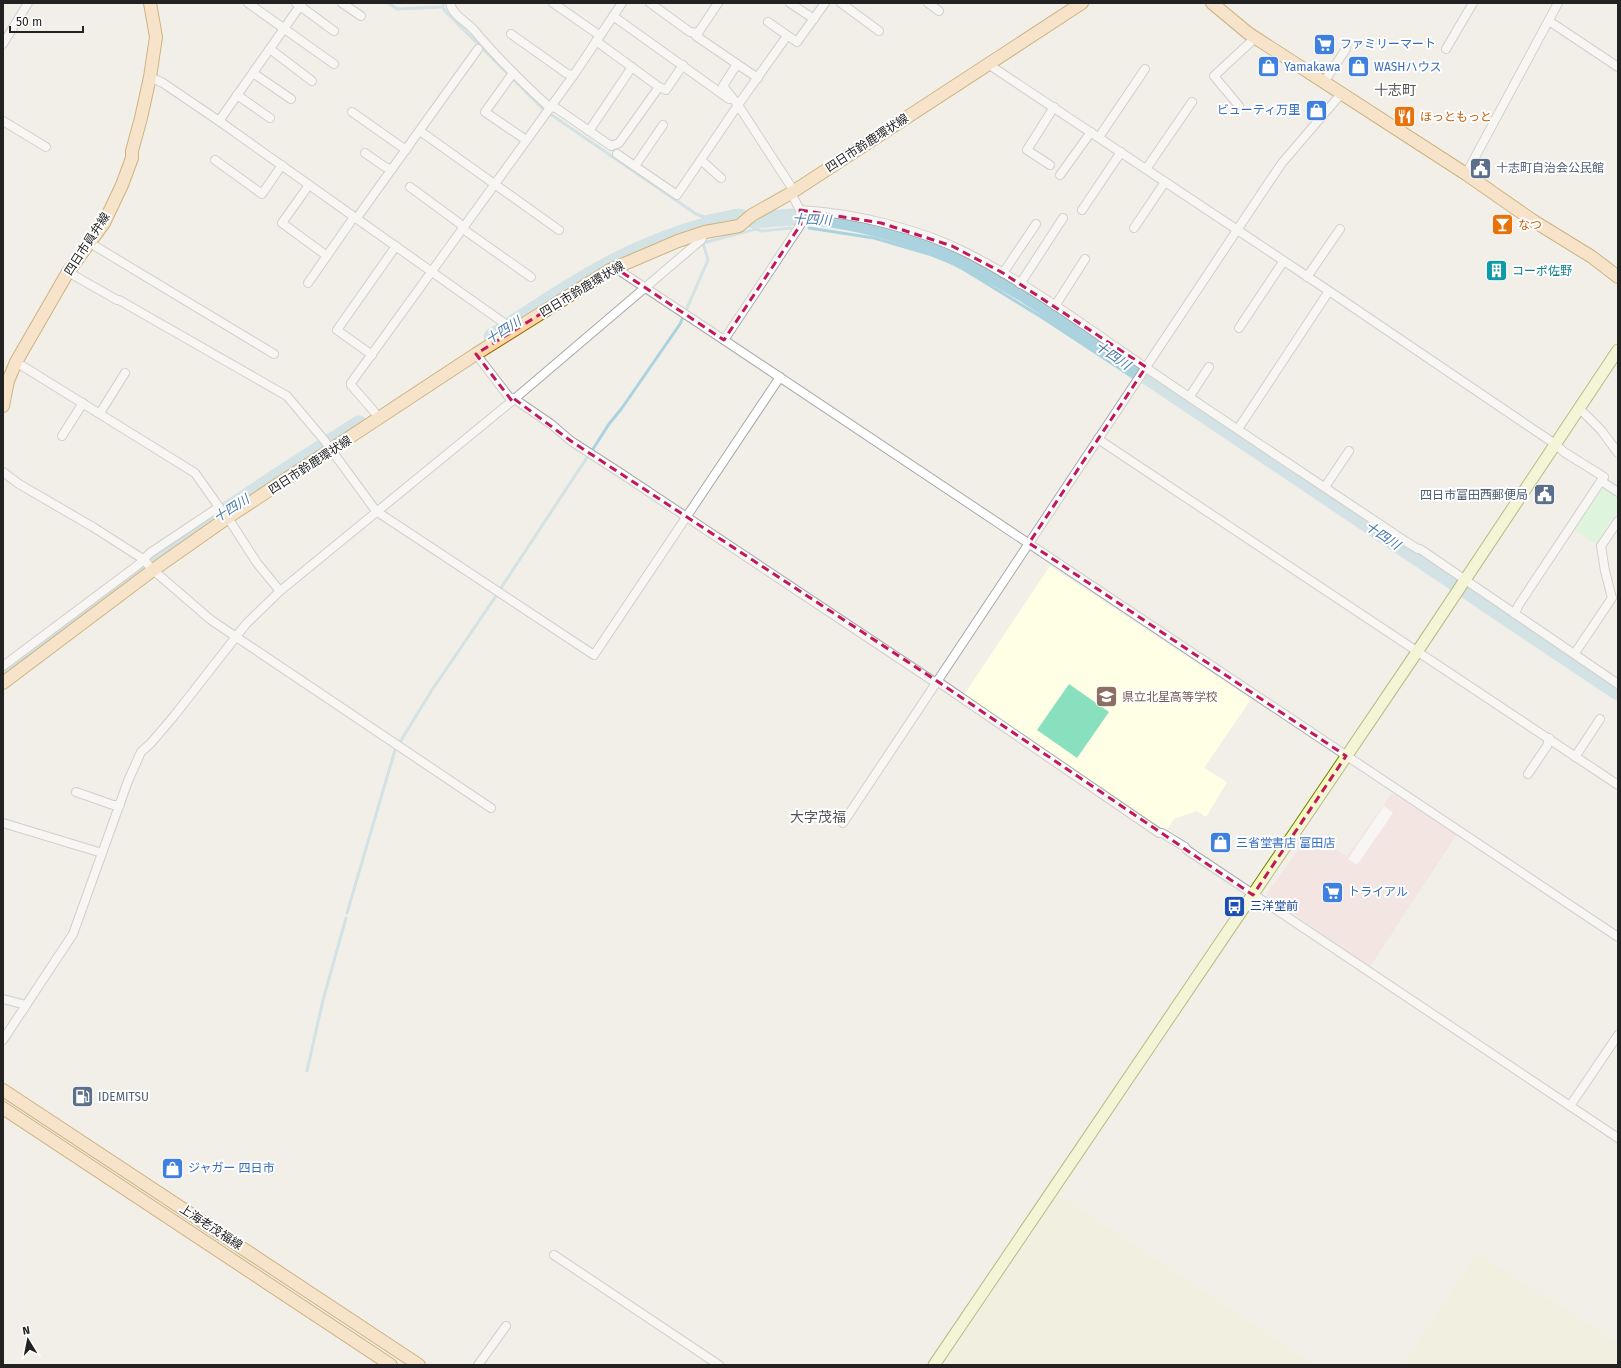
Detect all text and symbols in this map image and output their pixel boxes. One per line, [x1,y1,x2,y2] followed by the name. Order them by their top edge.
[10,8,83,34] scale bar
[16,15,42,29] text: 50 m
[1311,31,1337,57] supermarket icon: ファミリーマート
[1340,37,1436,51] place label: ファミリーマート
[1256,54,1282,80] shop icon: Yamakawa
[1345,54,1371,80] shop icon: WASHハウス
[1284,60,1340,74] place label: Yamakawa
[1374,60,1442,74] place label: WASHハウス
[1374,82,1416,99] district label: 十志町
[1303,97,1329,123] shop icon: ビューティ万里
[1217,103,1300,117] place label: ビューティ万里
[1391,104,1417,130] restaurant icon: ほっともっと
[1420,110,1492,124] place label: ほっともっと
[823,111,911,175] street label: 四日市鈴鹿環状線
[1467,155,1493,181] public building icon: 十志町自治会公民館
[1496,161,1604,175] place label: 十志町自治会公民館
[62,210,112,278] street label: 四日市員弁線
[792,211,834,228] water label: 十四川
[1490,212,1516,238] bar icon: なつ
[1518,218,1542,232] place label: なつ
[537,258,627,320] street label: 四日市鈴鹿環状線
[1483,258,1509,284] building icon: コーポ佐野
[1512,264,1572,278] place label: コーポ佐野
[483,312,525,347] water label: 十四川
[1092,338,1135,374] water label: 十四川
[266,433,354,497] street label: 四日市鈴鹿環状線
[1531,482,1557,508] public building icon: 四日市富田西郵便局
[1420,488,1528,502] place label: 四日市富田西郵便局
[211,490,253,525] water label: 十四川
[1362,518,1405,554] water label: 十四川
[1094,684,1120,710] school or university icon: 県立北星高等学校
[1122,690,1218,704] place label: 県立北星高等学校
[790,809,846,826] district label: 大字茂福
[1208,830,1234,856] shop icon: 三省堂書店 富田店
[1236,836,1335,850] place label: 三省堂書店 富田店
[1319,879,1345,905] supermarket icon: トライアル
[1348,885,1408,899] place label: トライアル
[1221,893,1247,919] bus stop icon: 三洋堂前
[1250,899,1298,913] place label: 三洋堂前
[69,1084,95,1110] fuel station icon: IDEMITSU
[98,1090,149,1104] place label: IDEMITSU
[159,1155,185,1181] shop icon: ジャガー 四日市
[188,1161,275,1175] place label: ジャガー 四日市
[177,1202,245,1252] street label: 上海老茂福線
[8,1320,48,1360] north arrow
[22,1324,31,1338] text: N

